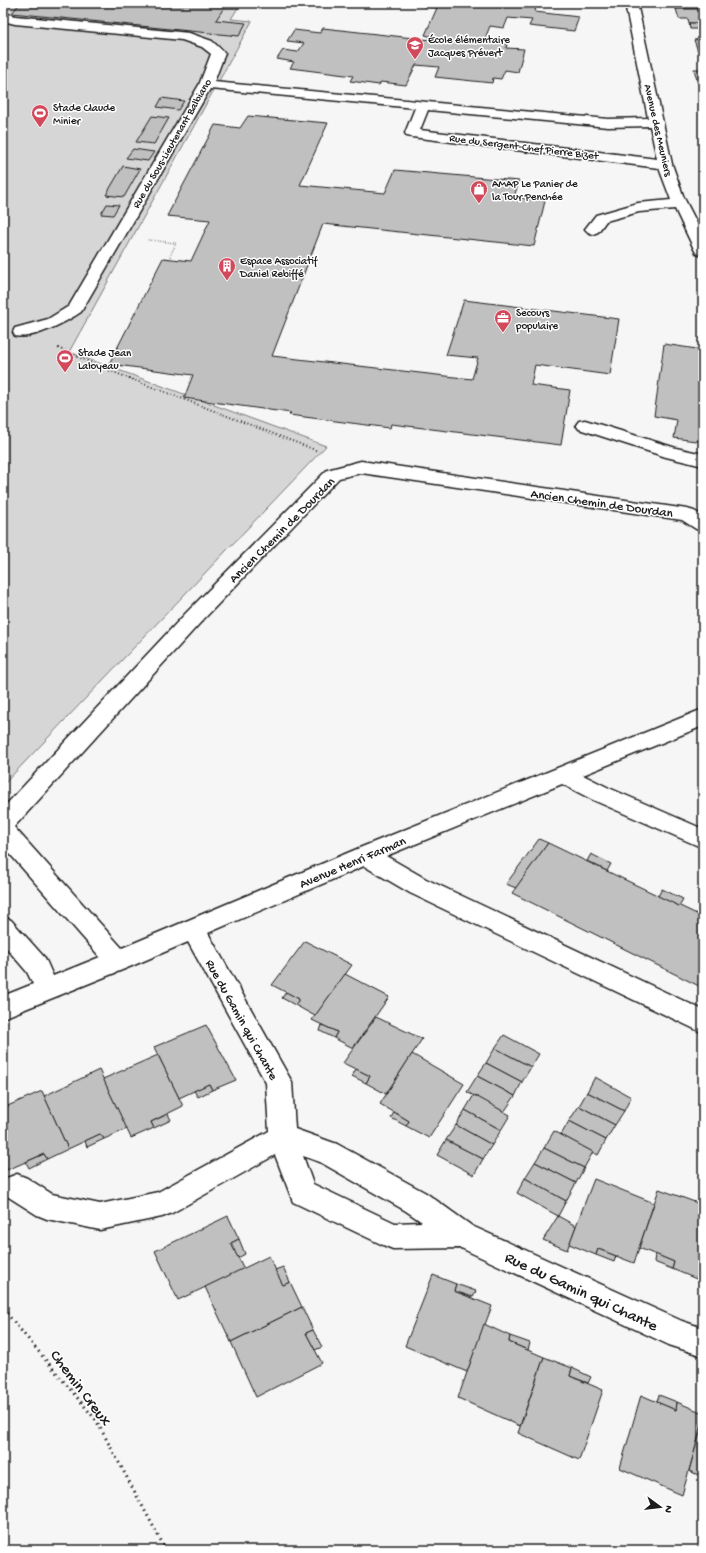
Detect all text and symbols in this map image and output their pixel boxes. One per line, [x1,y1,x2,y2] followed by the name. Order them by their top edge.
[428,34,510,60] place label: École élémentaire Jacques Prévert
[405,35,425,60] school or university icon: École élémentaire Jacques Prévert
[131,77,215,211] street label: Rue du Sous-Lieutenant Balbiano
[641,83,674,179] street label: Avenue des Meuniers
[30,103,50,128] sports icon: Stade Claude Minier
[53,103,116,128] place label: Stade Claude Minier
[449,132,601,163] street label: Rue du Sergent-Chef Pierre Bizet
[469,179,489,204] shop icon: AMAP Le Panier de la Tour Penchée
[492,179,578,204] place label: AMAP Le Panier de la Tour Penchée
[239,255,319,281] place label: Espace Associatif Daniel Rebiffé
[217,256,237,281] building icon: Espace Associatif Daniel Rebiffé
[493,308,513,333] office icon: Secours populaire
[515,308,559,333] place label: Secours populaire
[55,348,75,373] sports icon: Stade Jean Laloyeau
[78,348,132,373] place label: Stade Jean Laloyeau
[227,474,339,587] street label: Ancien Chemin de Dourdan
[530,487,675,522] street label: Ancien Chemin de Dourdan
[298,834,409,892] street label: Avenue Henri Farman
[201,957,280,1083] street label: Rue du Gamin qui Chante
[501,1249,661,1337] street label: Rue du Gamin qui Chante
[44,1347,114,1431] street label: Chemin Creux
[640,1487,680,1527] north arrow
[661,1504,674,1514] text: N

